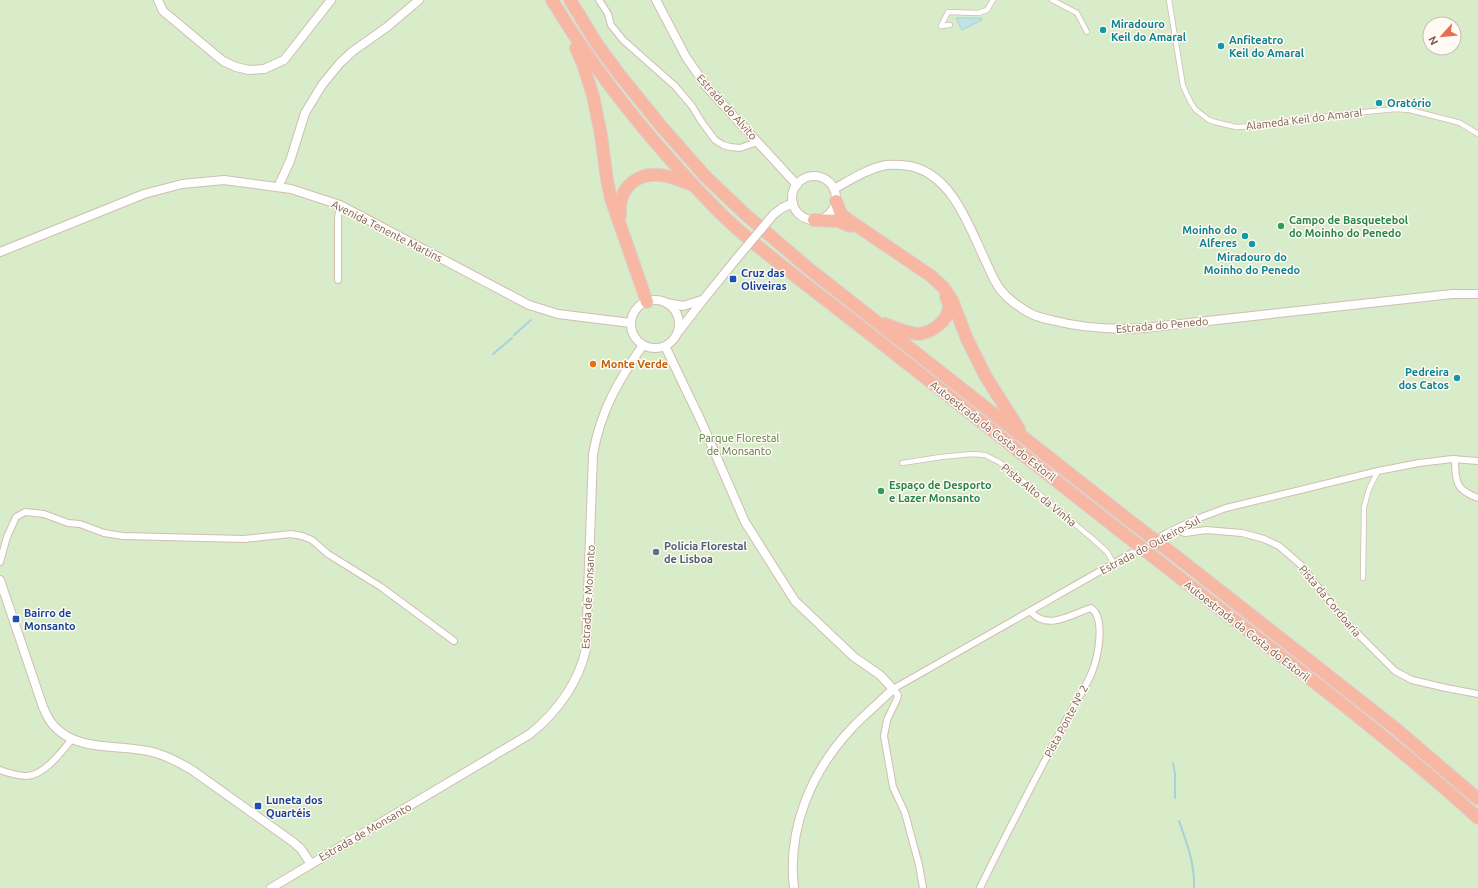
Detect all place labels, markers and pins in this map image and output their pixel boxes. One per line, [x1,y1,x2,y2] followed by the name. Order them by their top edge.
[1111,18,1187,43] place label: Miradouro Keil do Amaral
[1098,25,1108,35] marker: Miradouro Keil do Amaral
[1229,34,1305,59] place label: Anfiteatro Keil do Amaral
[1216,41,1226,51] marker: Anfiteatro Keil do Amaral
[1387,97,1432,109] place label: Oratório
[1374,98,1384,108] marker: Oratório
[1289,214,1409,239] place label: Campo de Basquetebol do Moinho do Penedo
[1276,221,1286,231] marker: Campo de Basquetebol do Moinho do Penedo
[1182,224,1237,249] place label: Moinho do Alferes
[1240,231,1250,241] marker: Moinho do Alferes
[1247,239,1257,249] marker: Miradouro do Moinho do Penedo
[1204,251,1301,276] place label: Miradouro do Moinho do Penedo
[741,267,787,292] place label: Cruz das Oliveiras
[728,274,738,284] marker: Cruz das Oliveiras
[601,358,668,370] place label: Monte Verde
[588,359,598,369] marker: Monte Verde
[1399,366,1449,391] place label: Pedreira dos Catos
[1452,373,1462,383] marker: Pedreira dos Catos
[889,479,992,504] place label: Espaço de Desporto e Lazer Monsanto
[876,486,886,496] marker: Espaço de Desporto e Lazer Monsanto
[664,540,748,565] place label: Polícia Florestal de Lisboa
[651,547,661,557] marker: Polícia Florestal de Lisboa
[24,607,76,632] place label: Bairro de Monsanto
[11,614,21,624] marker: Bairro de Monsanto
[266,794,323,819] place label: Luneta dos Quartéis
[253,801,263,811] marker: Luneta dos Quartéis

